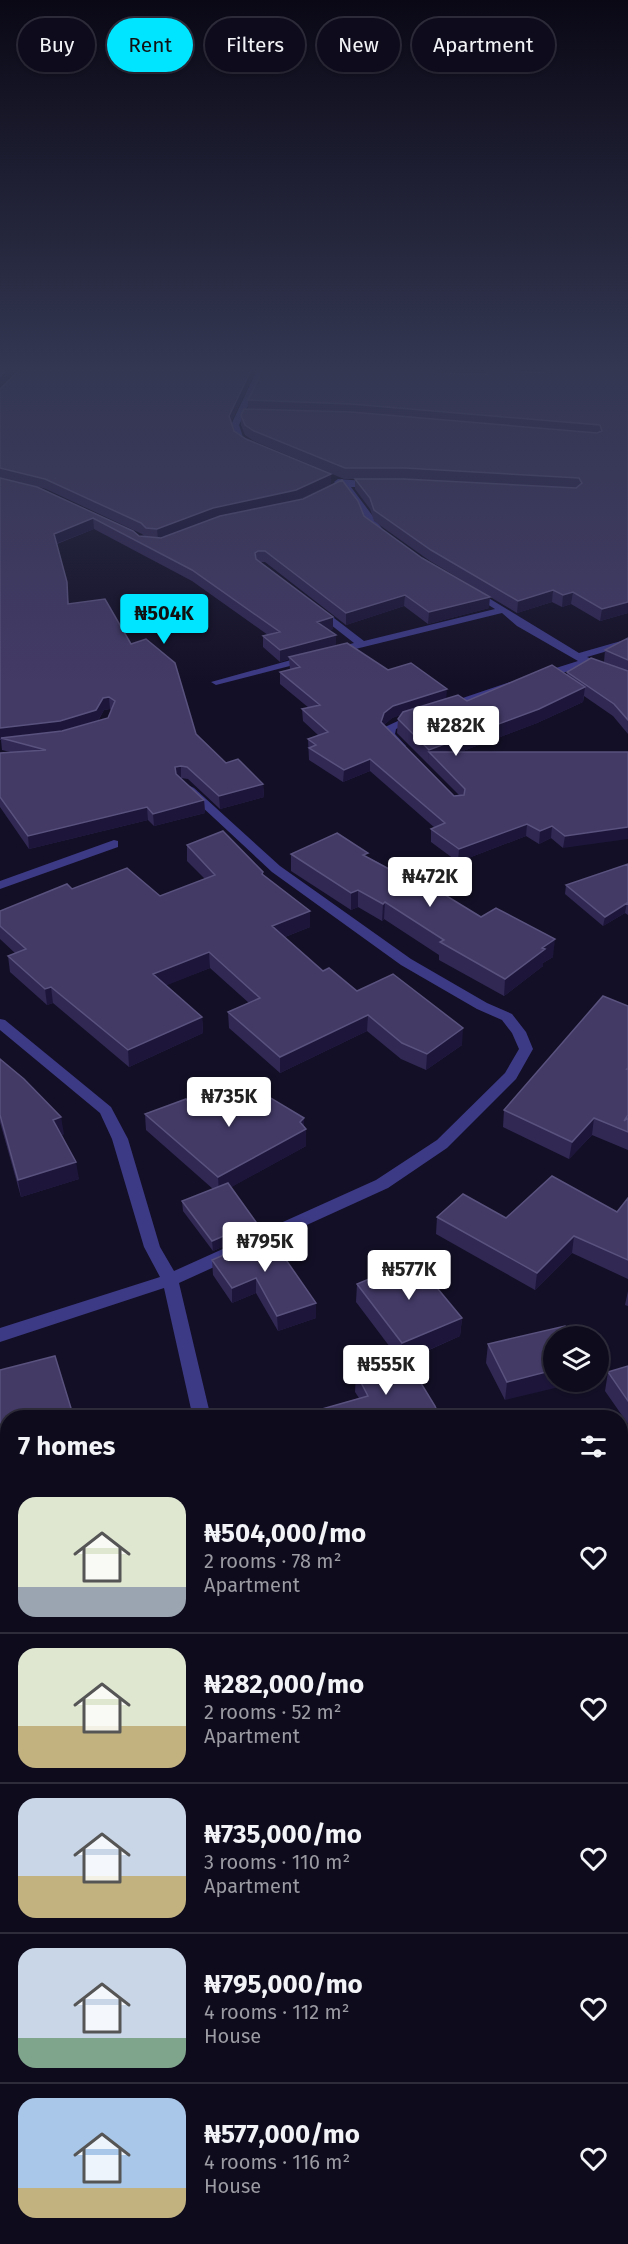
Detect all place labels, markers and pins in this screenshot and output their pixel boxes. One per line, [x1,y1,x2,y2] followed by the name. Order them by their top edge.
[122,594,206,645] pin: ₦504K
[414,706,498,757] pin: ₦282K
[388,857,472,908] pin: ₦472K
[187,1077,271,1128] pin: ₦735K
[223,1222,307,1273] pin: ₦795K
[367,1250,451,1301] pin: ₦577K
[344,1345,428,1396] pin: ₦555K

